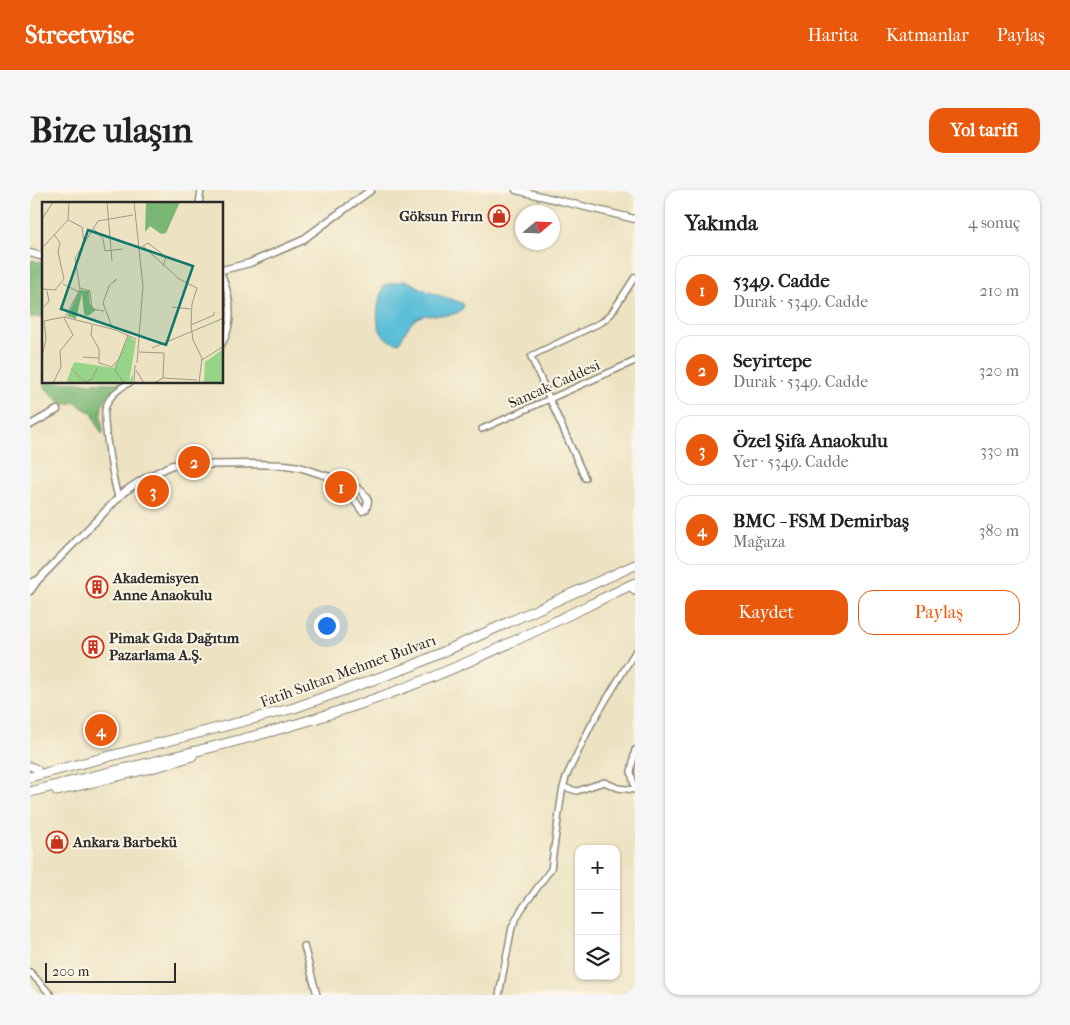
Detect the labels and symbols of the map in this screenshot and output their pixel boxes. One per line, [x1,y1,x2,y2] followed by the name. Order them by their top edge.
[42,202,224,384] inset map
[487,204,511,228] shop icon: Göksun Fırın
[515,205,560,250] north arrow
[399,207,483,225] place label: Göksun Fırın
[505,356,603,412] street label: Sancak Caddesi
[178,443,210,481] pin: 2
[325,468,357,506] pin: 1
[137,472,169,510] pin: 3
[112,569,213,604] place label: Akademisyen Anne Anaokulu
[85,575,109,599] building icon: Akademisyen Anne Anaokulu
[314,613,340,639] your location
[109,629,240,664] place label: Pimak Gıda Dağıtım Pazarlama A.Ş.
[258,631,439,711] street label: Fatih Sultan Mehmet Bulvarı
[81,635,105,659] building icon: Pimak Gıda Dağıtım Pazarlama A.Ş.
[85,711,117,749] pin: 4
[45,830,69,854] shop icon: Ankara Barbekü
[72,833,178,851] place label: Ankara Barbekü
[45,960,176,983] scale bar

